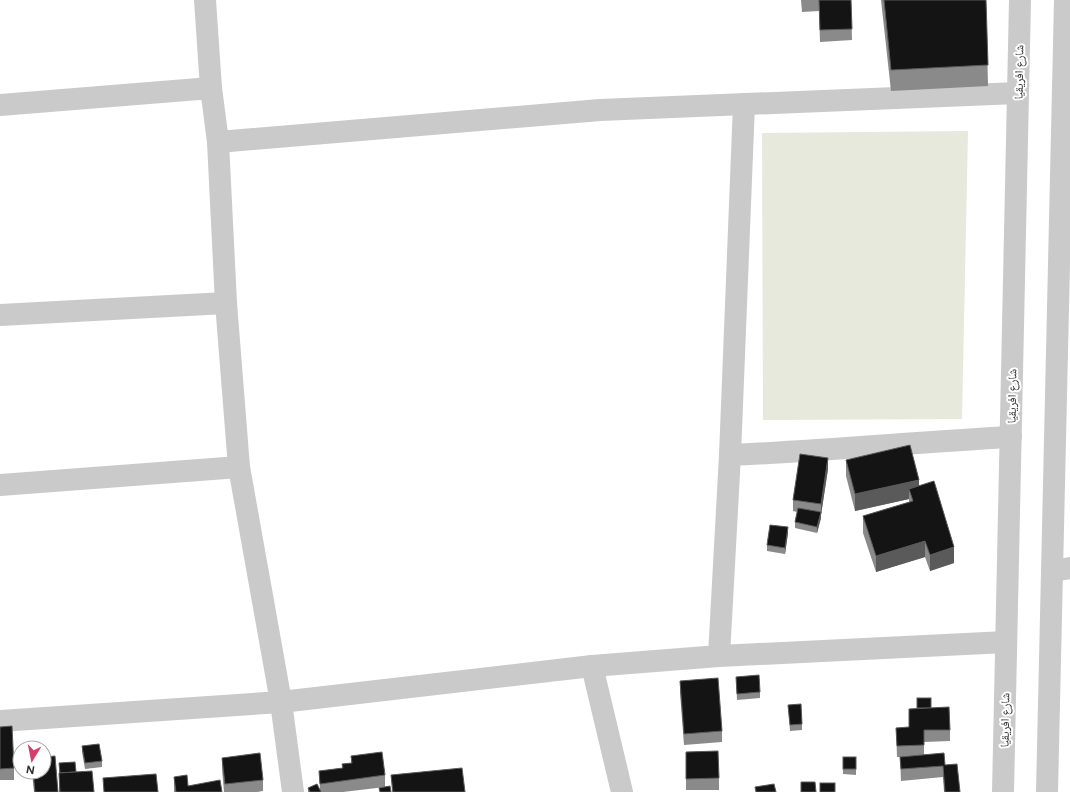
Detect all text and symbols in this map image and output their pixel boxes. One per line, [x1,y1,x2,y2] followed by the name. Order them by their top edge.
[1012,44,1027,99] street label: شارع افريقيا
[1005,368,1020,423] street label: شارع افريقيا
[998,692,1013,747] street label: شارع افريقيا
[12,740,52,780] north arrow
[25,762,36,776] text: N

